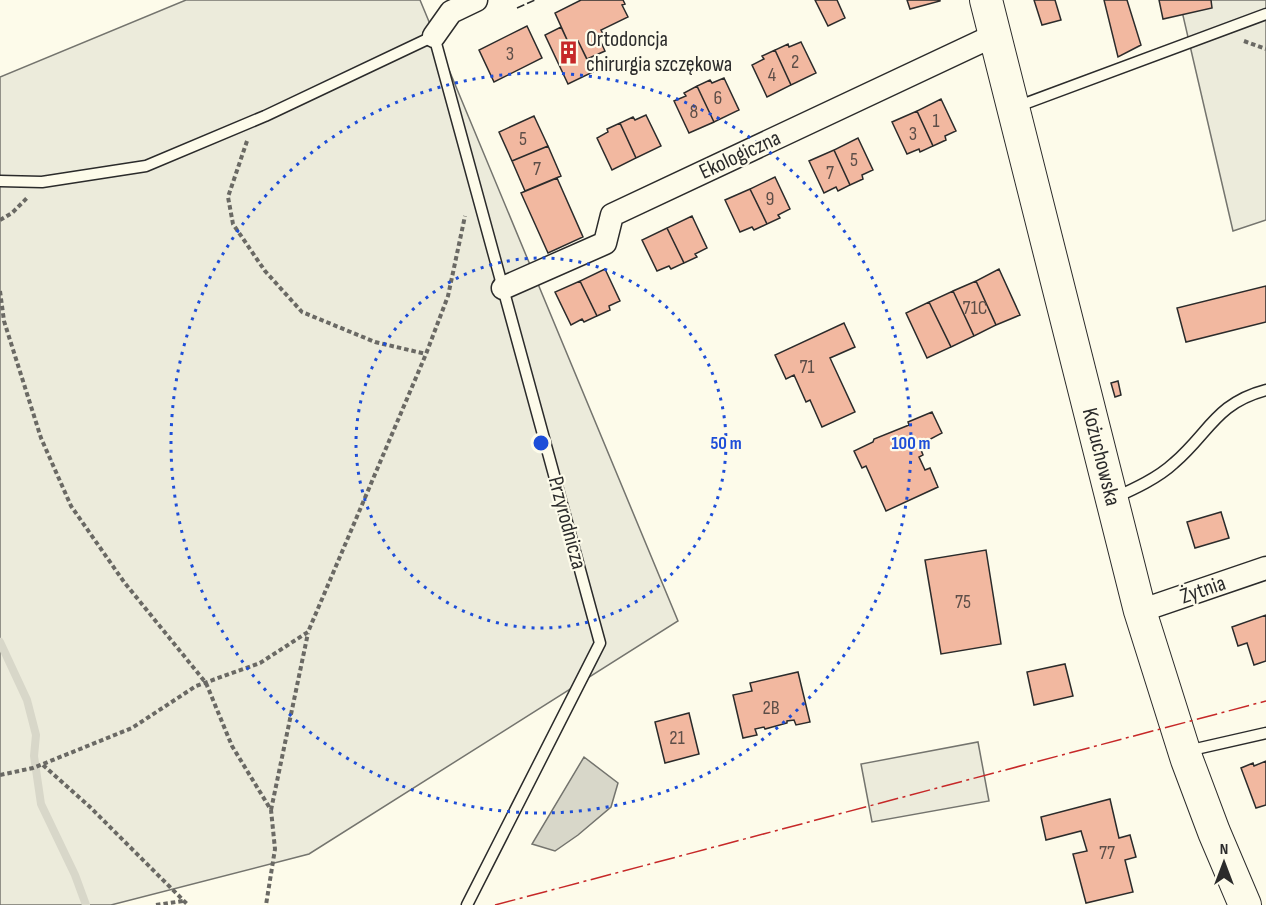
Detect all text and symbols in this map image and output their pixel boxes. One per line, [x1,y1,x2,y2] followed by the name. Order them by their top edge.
[586,26,732,78] place label: Ortodoncja chirurgia szczękowa
[555,39,581,65] building icon: Ortodoncja chirurgia szczękowa
[506,42,514,66] house number: 3
[791,50,799,74] house number: 2
[768,63,776,87] house number: 4
[714,86,722,110] house number: 6
[690,100,698,124] house number: 8
[933,109,940,133] house number: 1
[909,122,917,146] house number: 3
[695,124,785,186] street label: Ekologiczna
[519,127,527,151] house number: 5
[850,148,858,172] house number: 5
[533,157,541,181] house number: 7
[826,161,834,185] house number: 7
[766,187,774,211] house number: 9
[963,296,987,320] house number: 71C
[799,355,815,379] house number: 71
[1076,405,1126,509] street label: Kożuchowska
[531,433,551,453] centre of rings
[710,433,742,454] text: 50 m
[892,433,931,454] text: 100 m
[542,474,592,572] street label: Przyrodnicza
[1177,570,1229,610] street label: Żytnia
[955,590,971,614] house number: 75
[762,696,780,720] house number: 2B
[669,726,685,750] house number: 21
[1194,833,1254,893] north arrow
[1220,840,1228,859] text: N
[1099,841,1115,865] house number: 77

